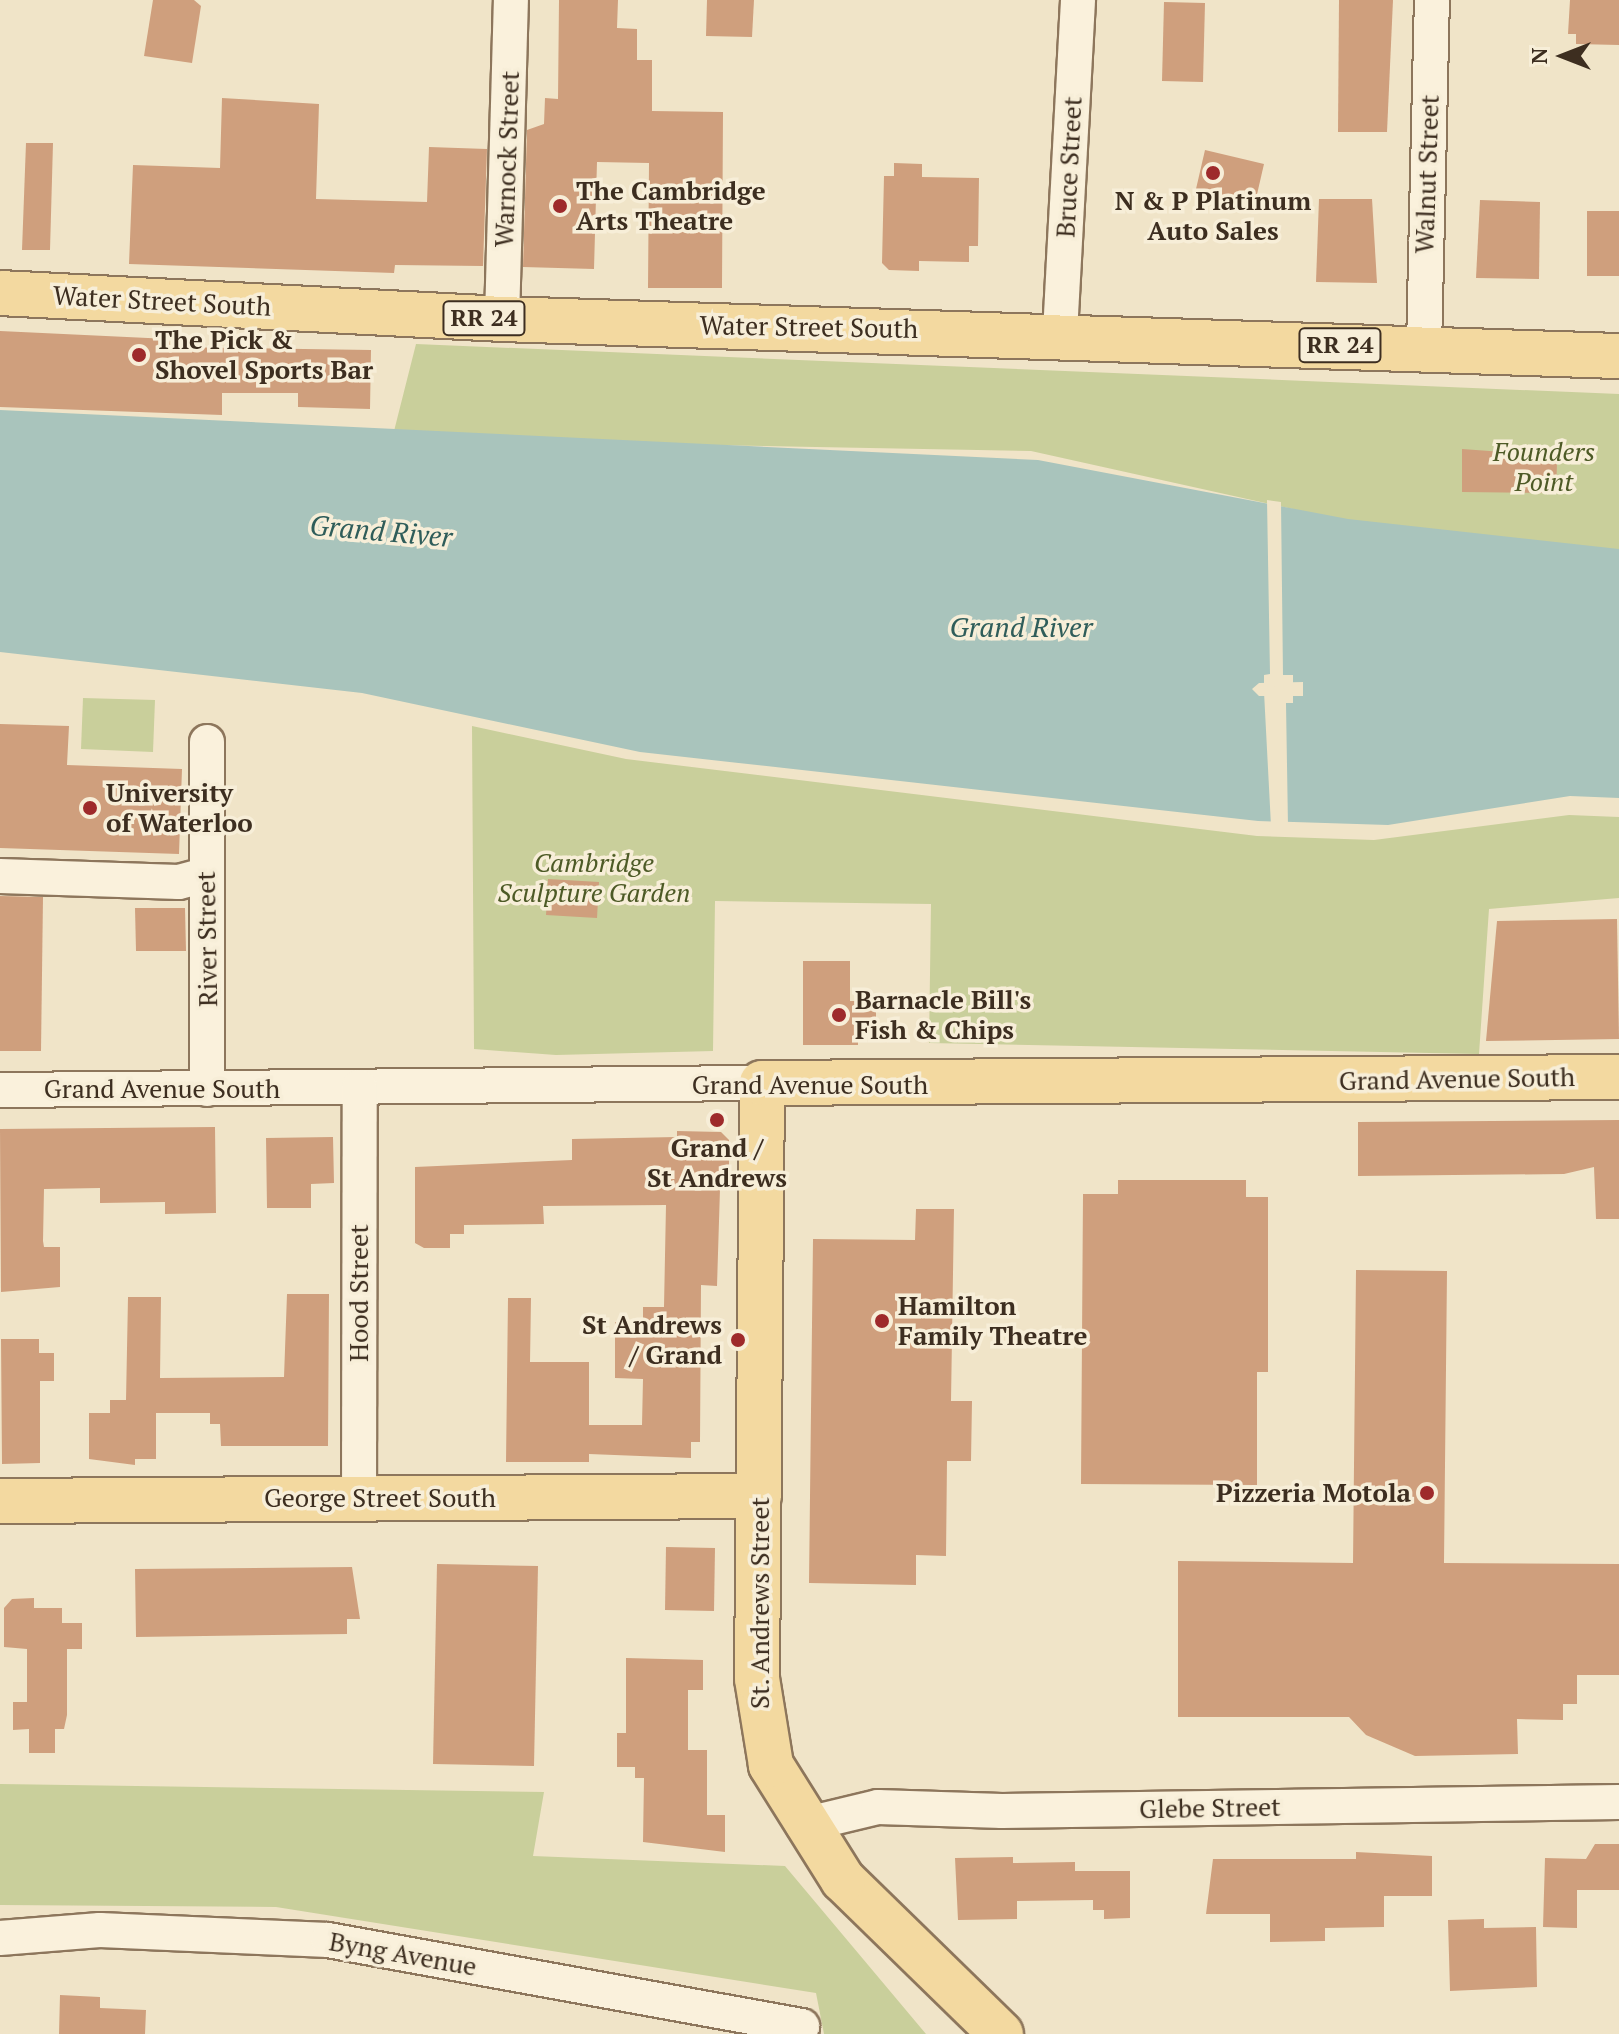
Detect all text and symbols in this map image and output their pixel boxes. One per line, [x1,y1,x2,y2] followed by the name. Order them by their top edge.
[1523,16,1603,96] north arrow
[1524,48,1553,64] text: N
[488,70,526,248] street label: Warnock Street
[1409,94,1445,254] street label: Walnut Street
[1050,96,1088,238] street label: Bruce Street
[1204,164,1222,182] marker: N & P Platinum Auto Sales
[576,175,766,236] place label: The Cambridge Arts Theatre
[1115,185,1311,246] place label: N & P Platinum Auto Sales
[551,197,569,215] marker: The Cambridge Arts Theatre
[52,280,272,322] street label: Water Street South
[442,298,526,338] road number: RR 24
[699,309,919,345] street label: Water Street South
[155,324,373,386] place label: The Pick & Shovel Sports Bar
[1298,325,1382,365] road number: RR 24
[130,346,148,364] marker: The Pick & Shovel Sports Bar
[1493,436,1595,498] park label: Founders Point
[308,508,454,554] water label: Grand River
[950,610,1092,644] water label: Grand River
[106,777,253,838] place label: University of Waterloo
[81,799,99,817] marker: University of Waterloo
[498,847,690,908] park label: Cambridge Sculpture Garden
[190,871,224,1007] street label: River Street
[855,984,1031,1046] place label: Barnacle Bill's Fish & Chips
[830,1006,848,1024] marker: Barnacle Bill's Fish & Chips
[1338,1061,1576,1097] street label: Grand Avenue South
[692,1069,928,1101] street label: Grand Avenue South
[44,1073,280,1105] street label: Grand Avenue South
[708,1111,726,1129] marker: Grand / St Andrews
[647,1132,787,1194] place label: Grand / St Andrews
[343,1224,375,1362] street label: Hood Street
[898,1290,1087,1352] place label: Hamilton Family Theatre
[582,1309,722,1370] place label: St Andrews / Grand
[873,1312,891,1330] marker: Hamilton Family Theatre
[729,1331,747,1349] marker: St Andrews / Grand
[1216,1477,1411,1509] place label: Pizzeria Motola
[264,1482,496,1514] street label: George Street South
[1418,1484,1436,1502] marker: Pizzeria Motola
[744,1496,776,1710] street label: St. Andrews Street
[1139,1791,1281,1825] street label: Glebe Street
[327,1926,479,1982] street label: Byng Avenue

